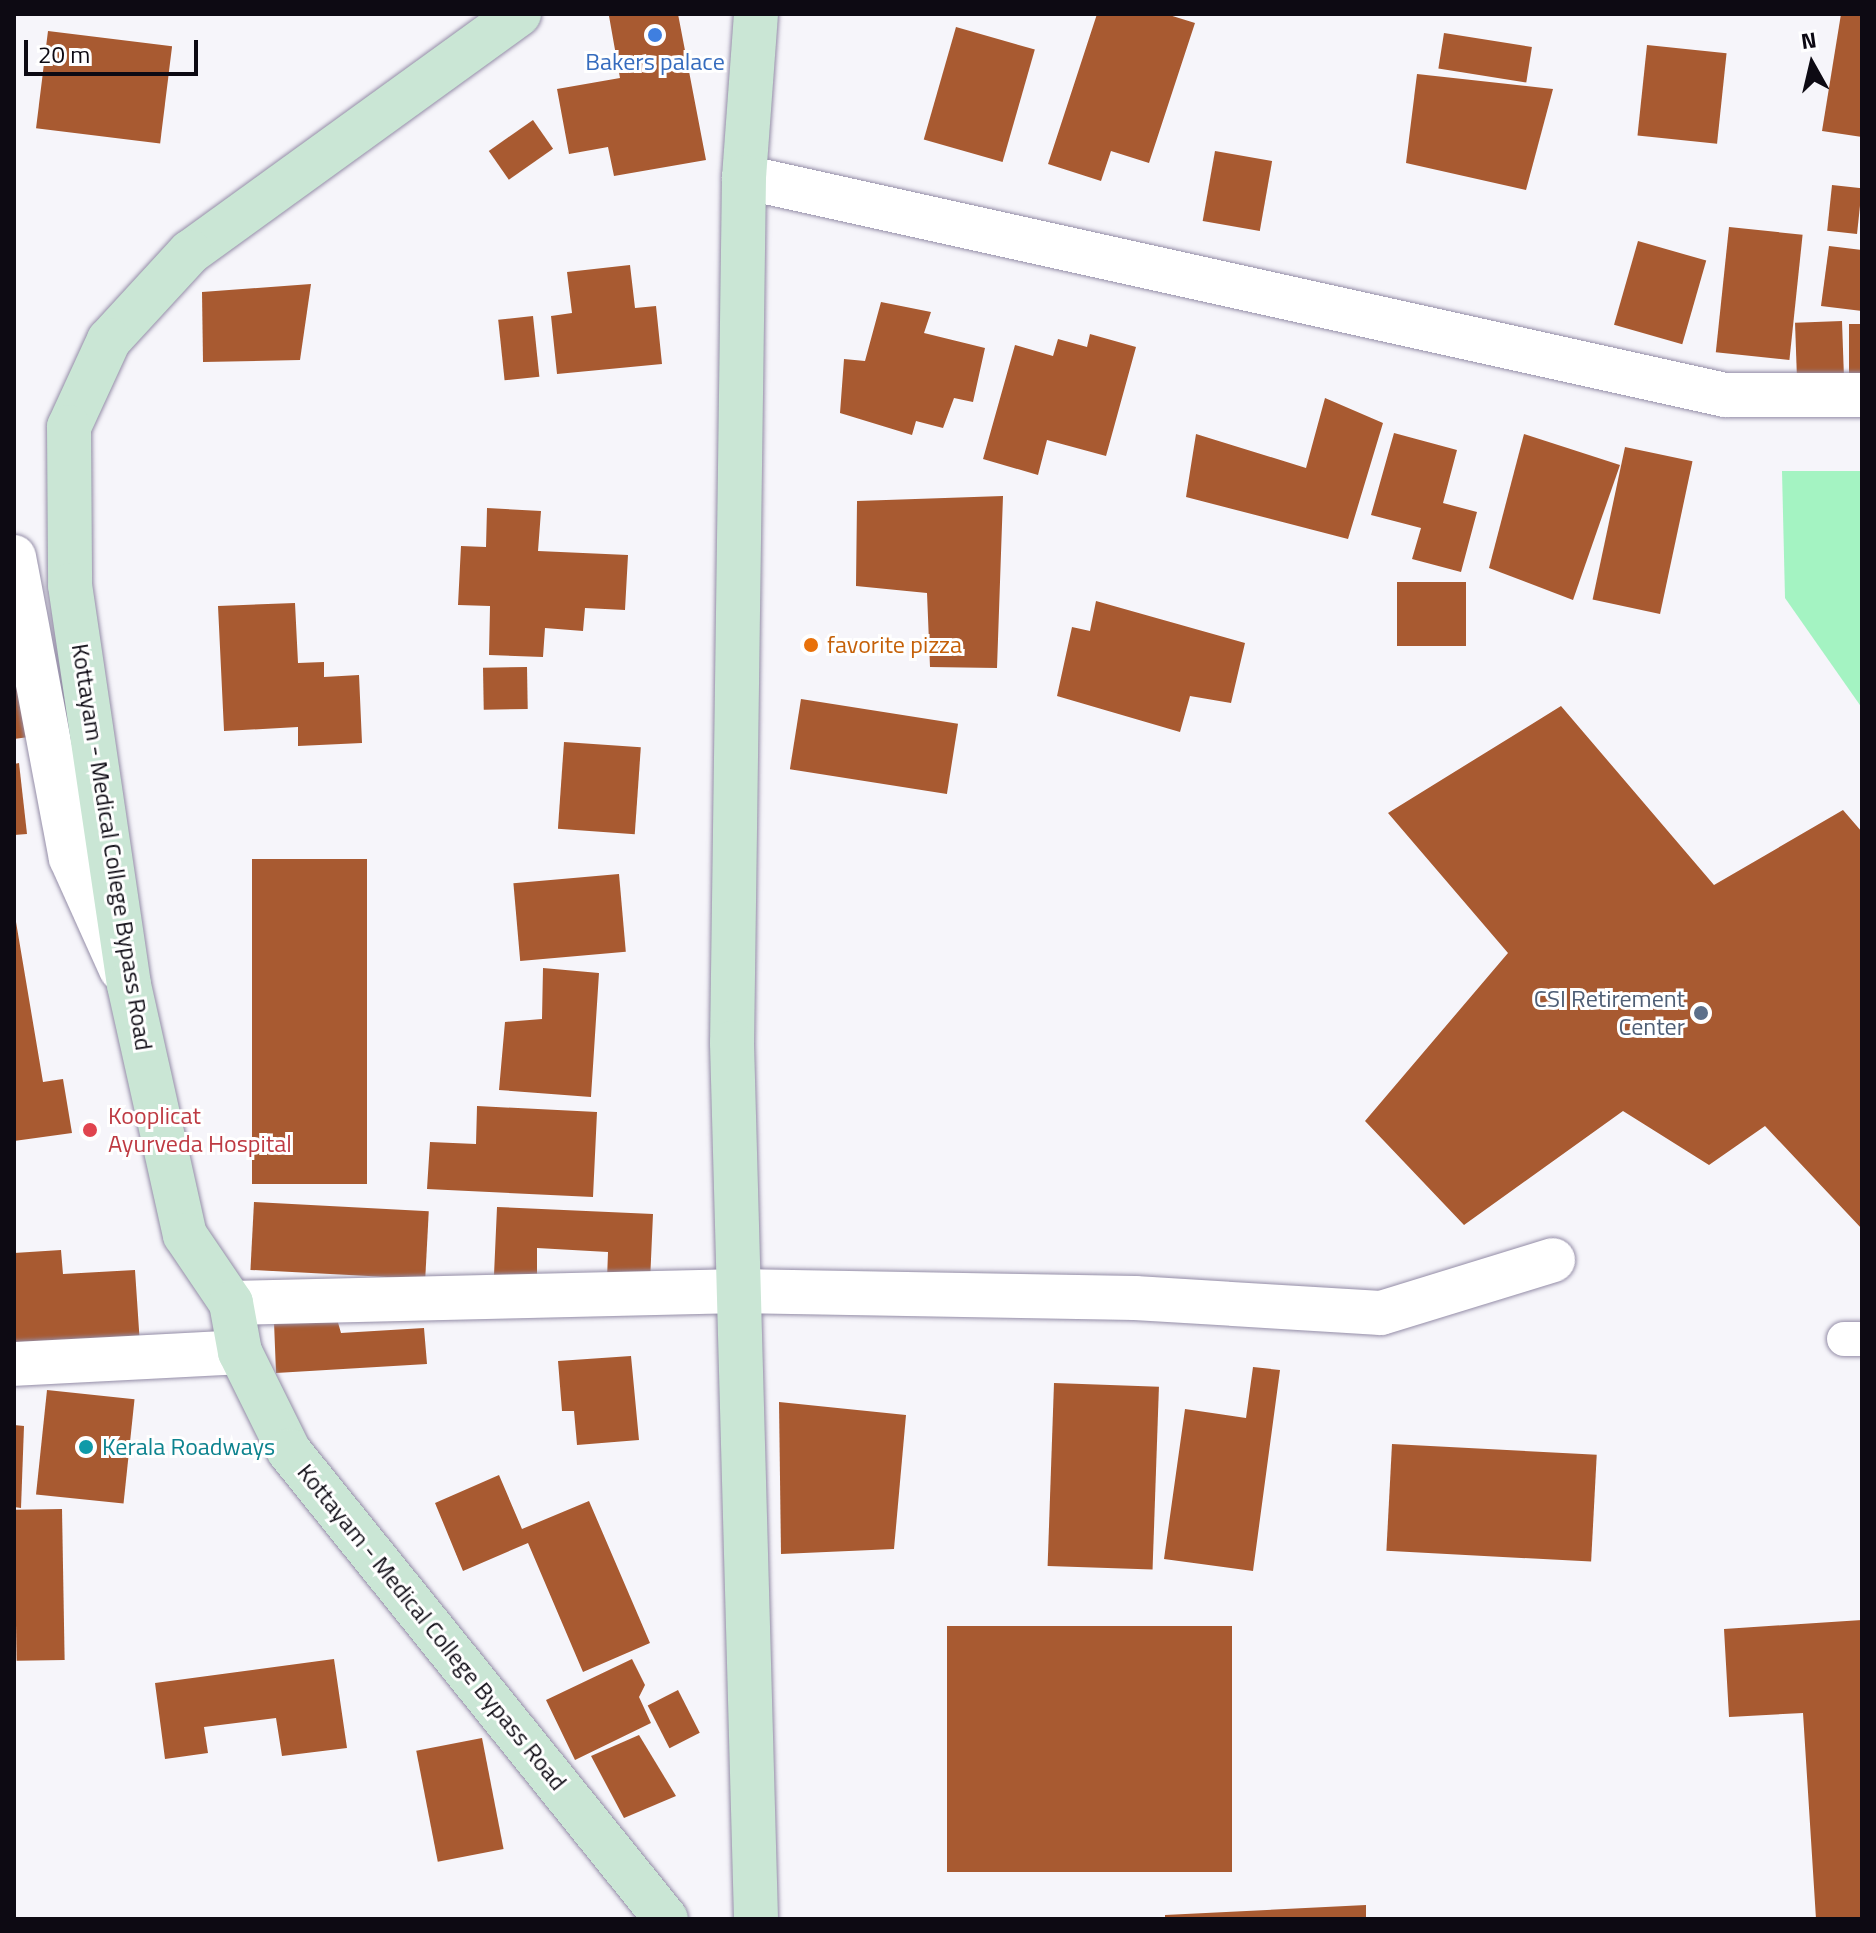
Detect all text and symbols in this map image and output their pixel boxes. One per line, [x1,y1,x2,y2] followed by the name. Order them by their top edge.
[1799,22,1819,58] text: N
[28,24,202,74] scale bar
[1772,24,1852,104] north arrow
[646,26,664,44] marker: Bakers palace
[38,36,90,72] text: 20 m
[585,48,725,76] place label: Bakers palace
[827,631,962,659] place label: favorite pizza
[802,636,820,654] marker: favorite pizza
[66,642,158,1052] street label: Kottayam - Medical College Bypass Road
[1534,985,1685,1041] place label: CSI Retirement Center
[1692,1004,1710,1022] marker: CSI Retirement Center
[108,1102,292,1158] place label: Kooplicat Ayurveda Hospital
[79,1119,101,1141] marker: Kooplicat Ayurveda Hospital
[102,1433,275,1461] place label: Kerala Roadways
[77,1438,95,1456] marker: Kerala Roadways
[291,1458,573,1796] street label: Kottayam - Medical College Bypass Road

